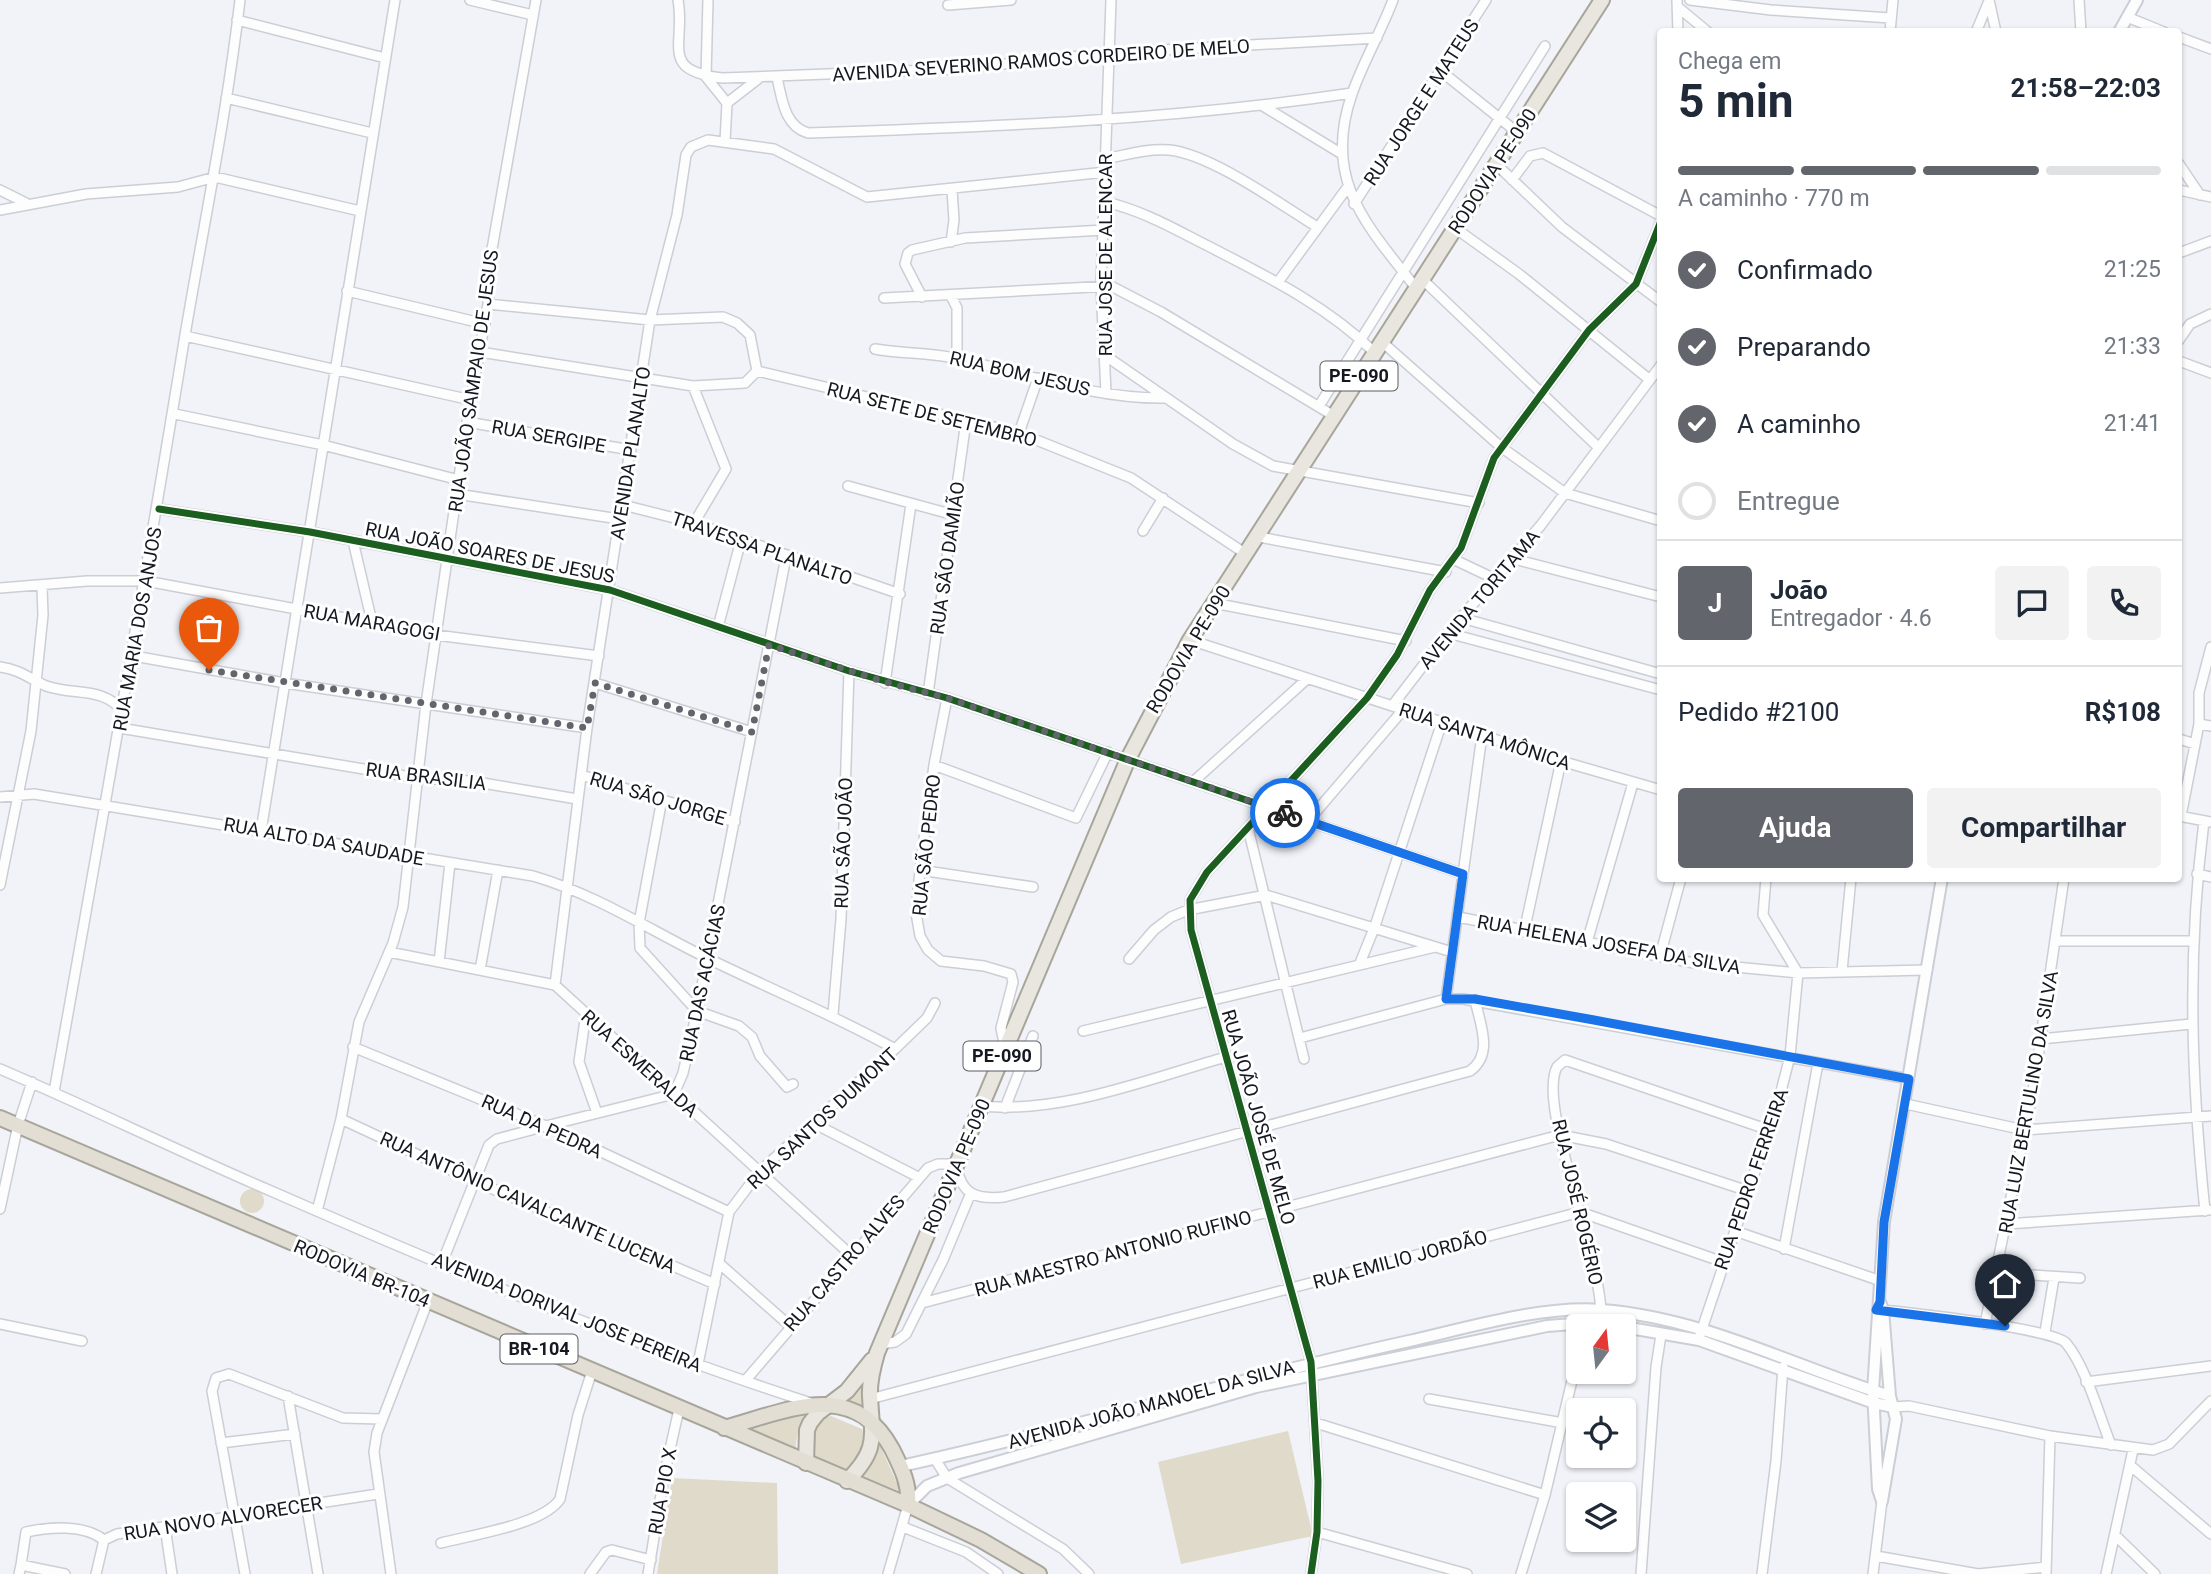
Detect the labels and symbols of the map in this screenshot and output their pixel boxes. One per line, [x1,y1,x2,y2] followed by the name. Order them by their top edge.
[1359,15,1484,190] street label: RUA JORGE E MATEUS
[831,34,1251,87] street label: AVENIDA SEVERINO RAMOS CORDEIRO DE MELO
[1443,104,1541,238] street label: RODOVIA PE-090
[1094,153,1117,356] street label: RUA JOSE DE ALENCAR
[444,248,503,514] street label: RUA JOÃO SAMPAIO DE JESUS
[947,346,1092,401] street label: RUA BOM JESUS
[1320,362,1398,390] road number: PE-090
[605,365,656,541] street label: AVENIDA PLANALTO
[824,377,1039,452] street label: RUA SETE DE SETEMBRO
[490,415,608,458] street label: RUA SERGIPE
[925,480,970,636] street label: RUA SÃO DAMIÃO
[668,507,855,590] street label: TRAVESSA PLANALTO
[363,517,617,588] street label: RUA JOÃO SOARES DE JESUS
[1414,524,1545,674] street label: AVENIDA TORITAMA
[108,525,167,733] street label: RUA MARIA DOS ANJOS
[1141,581,1236,717] street label: RODOVIA PE-090
[179,598,239,670] pin
[302,599,442,646] street label: RUA MARAGOGI
[1396,698,1574,775] street label: RUA SANTA MÔNICA
[364,758,488,795] street label: RUA BRASILIA
[587,767,729,830] street label: RUA SÃO JORGE
[908,773,945,917] street label: RUA SÃO PEDRO
[830,777,857,909] street label: RUA SÃO JOÃO
[1250,778,1320,848] courier
[222,813,426,870] street label: RUA ALTO DA SAUDADE
[675,902,730,1064] street label: RUA DAS ACÁCIAS
[1475,910,1743,979] street label: RUA HELENA JOSEFA DA SILVA
[1994,968,2063,1235] street label: RUA LUIZ BERTULINO DA SILVA
[576,1005,703,1122] street label: RUA ESMERALDA
[1217,1007,1300,1227] street label: RUA JOÃO JOSÉ DE MELO
[964,1042,1040,1070] road number: PE-090
[742,1043,902,1194] street label: RUA SANTOS DUMONT
[1710,1085,1794,1273] street label: RUA PEDRO FERREIRA
[478,1090,606,1164] street label: RUA DA PEDRA
[918,1095,995,1237] street label: RODOVIA PE-090
[1547,1117,1608,1287] street label: RUA JOSÉ ROGÉRIO
[377,1127,680,1278] street label: RUA ANTÔNIO CAVALCANTE LUCENA
[779,1191,910,1336] street label: RUA CASTRO ALVES
[972,1205,1254,1302] street label: RUA MAESTRO ANTONIO RUFINO
[1310,1225,1490,1294] street label: RUA EMILIO JORDÃO
[290,1234,434,1313] street label: RODOVIA BR-104
[429,1248,705,1377] street label: AVENIDA DORIVAL JOSE PEREIRA
[1975,1254,2035,1326] pin
[1566,1314,1636,1384] north arrow
[500,1334,578,1364] road number: BR-104
[1005,1355,1298,1454] street label: AVENIDA JOÃO MANOEL DA SILVA
[644,1446,681,1536] street label: RUA PIO X
[122,1491,324,1546] street label: RUA NOVO ALVORECER

